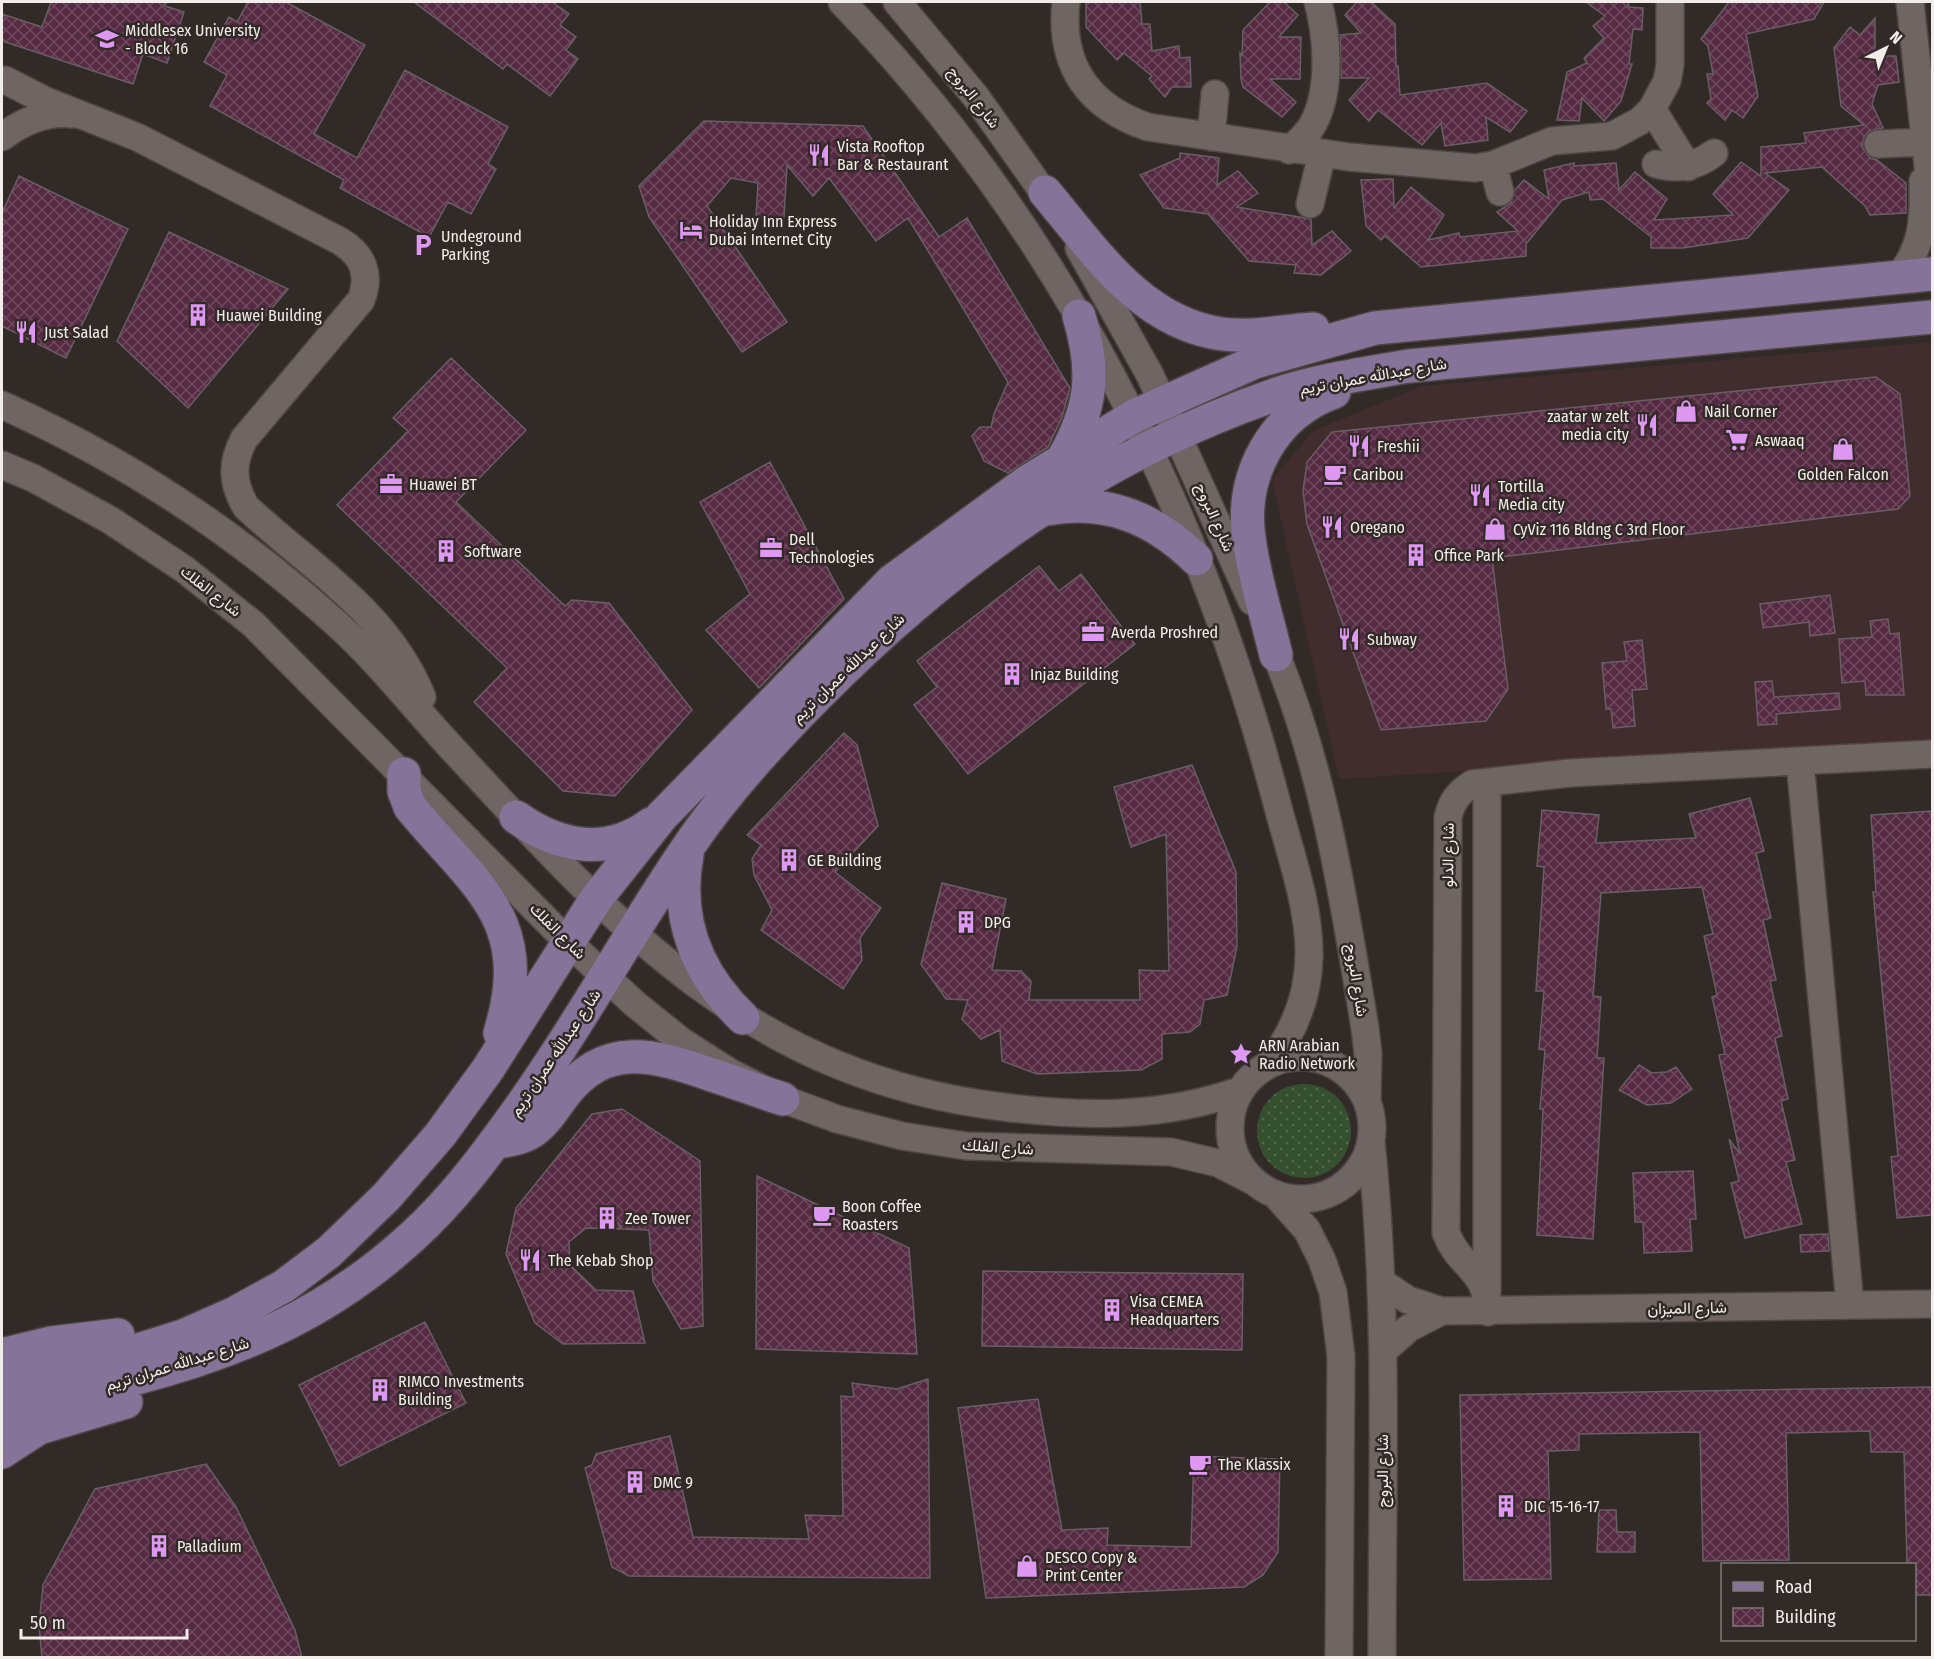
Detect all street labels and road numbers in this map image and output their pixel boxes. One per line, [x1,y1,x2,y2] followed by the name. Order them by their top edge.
[942,62,1004,133] street label: شارع البروج
[1298,354,1449,400] street label: شارع عبدالله عمران تريم
[1190,480,1239,555] street label: شارع البروج
[176,561,245,622] street label: شارع الفلك
[788,609,910,728] street label: شارع عبدالله عمران تريم
[1438,823,1460,887] street label: شارع الدلو
[524,899,590,965] street label: شارع الفلك
[1340,942,1372,1018] street label: شارع البروج
[505,986,606,1121] street label: شارع عبدالله عمران تريم
[961,1135,1035,1161] street label: شارع الفلك
[1647,1298,1727,1320] street label: شارع الميزان
[103,1333,252,1397] street label: شارع عبدالله عمران تريم
[1373,1434,1394,1508] street label: شارع البروج

